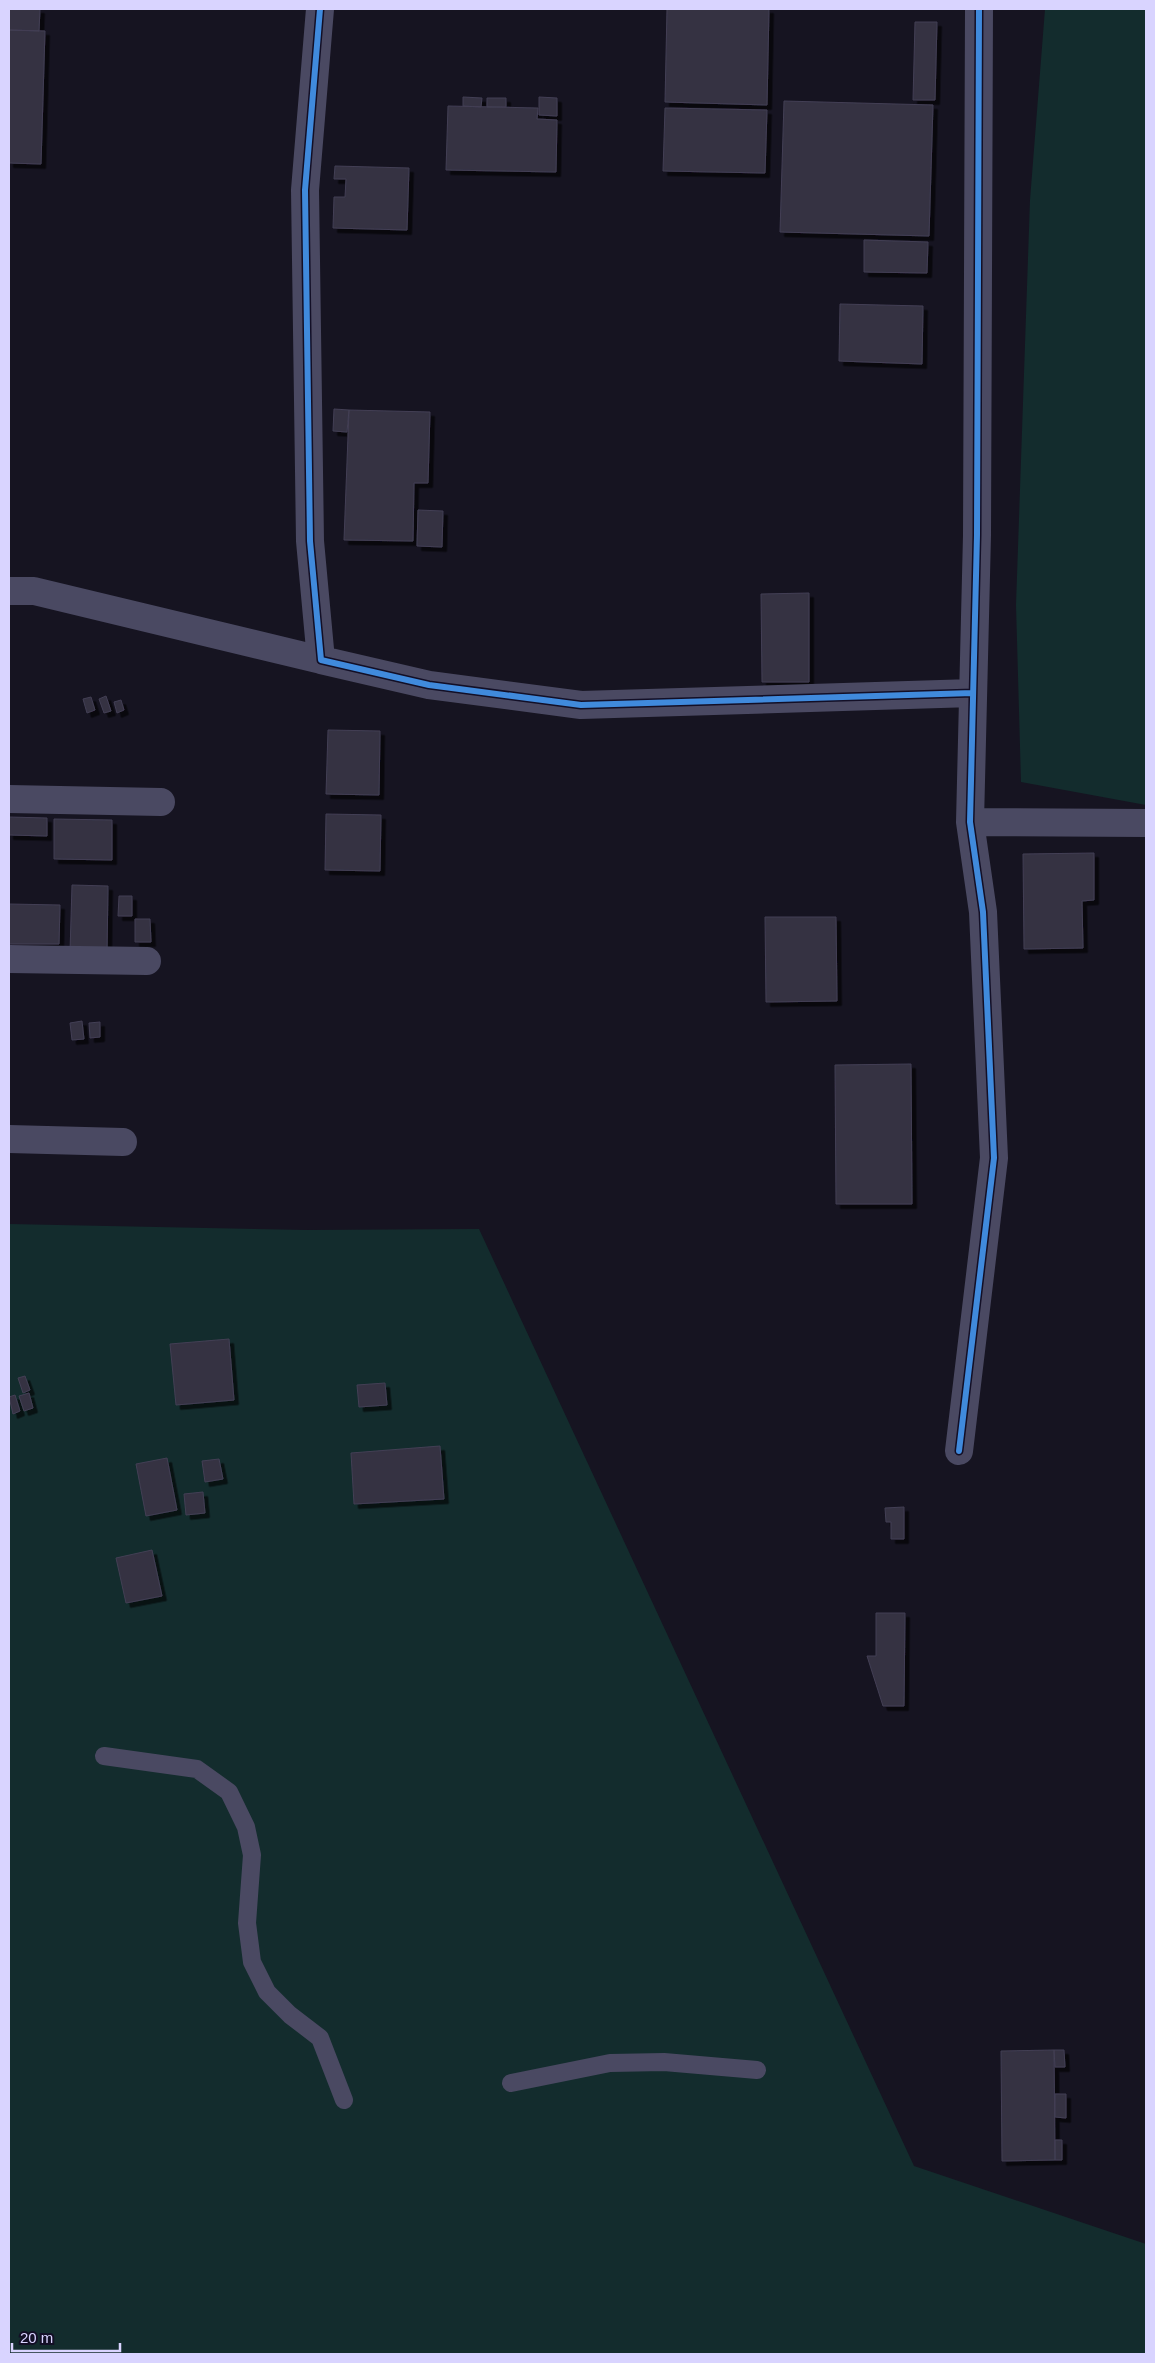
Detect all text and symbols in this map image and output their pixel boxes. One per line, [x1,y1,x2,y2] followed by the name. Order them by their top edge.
[12,2320,120,2352] scale bar
[20,2329,53,2346] text: 20 m

